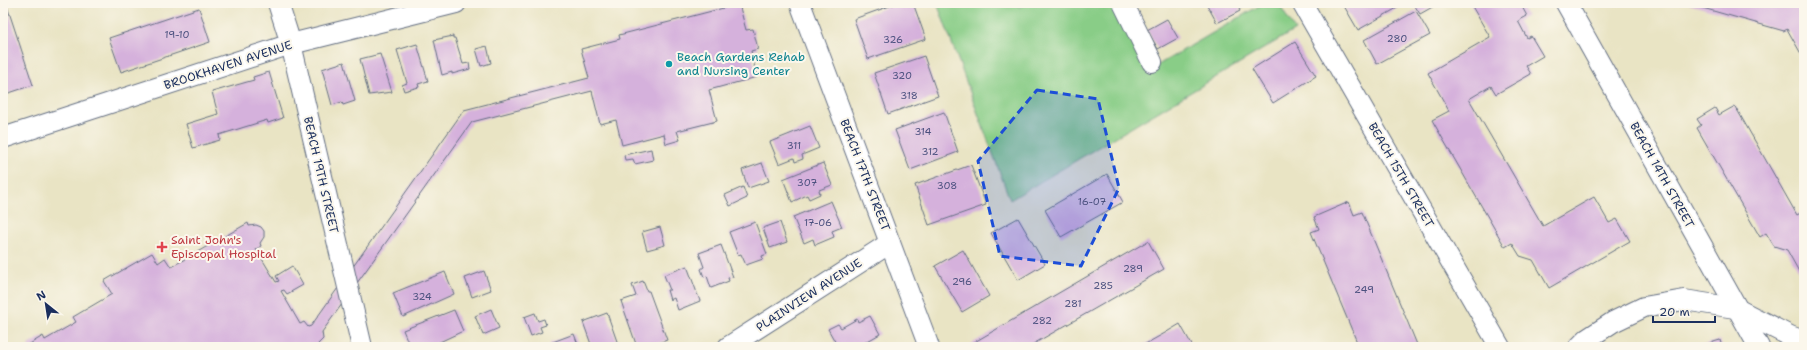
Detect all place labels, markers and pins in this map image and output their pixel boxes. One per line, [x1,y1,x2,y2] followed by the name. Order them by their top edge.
[677,49,805,79] place label: Beach Gardens Rehab and Nursing Center
[664,59,674,69] marker: Beach Gardens Rehab and Nursing Center
[171,232,276,262] place label: Saint John's Episcopal Hospital
[156,241,168,253] marker: Saint John's Episcopal Hospital

